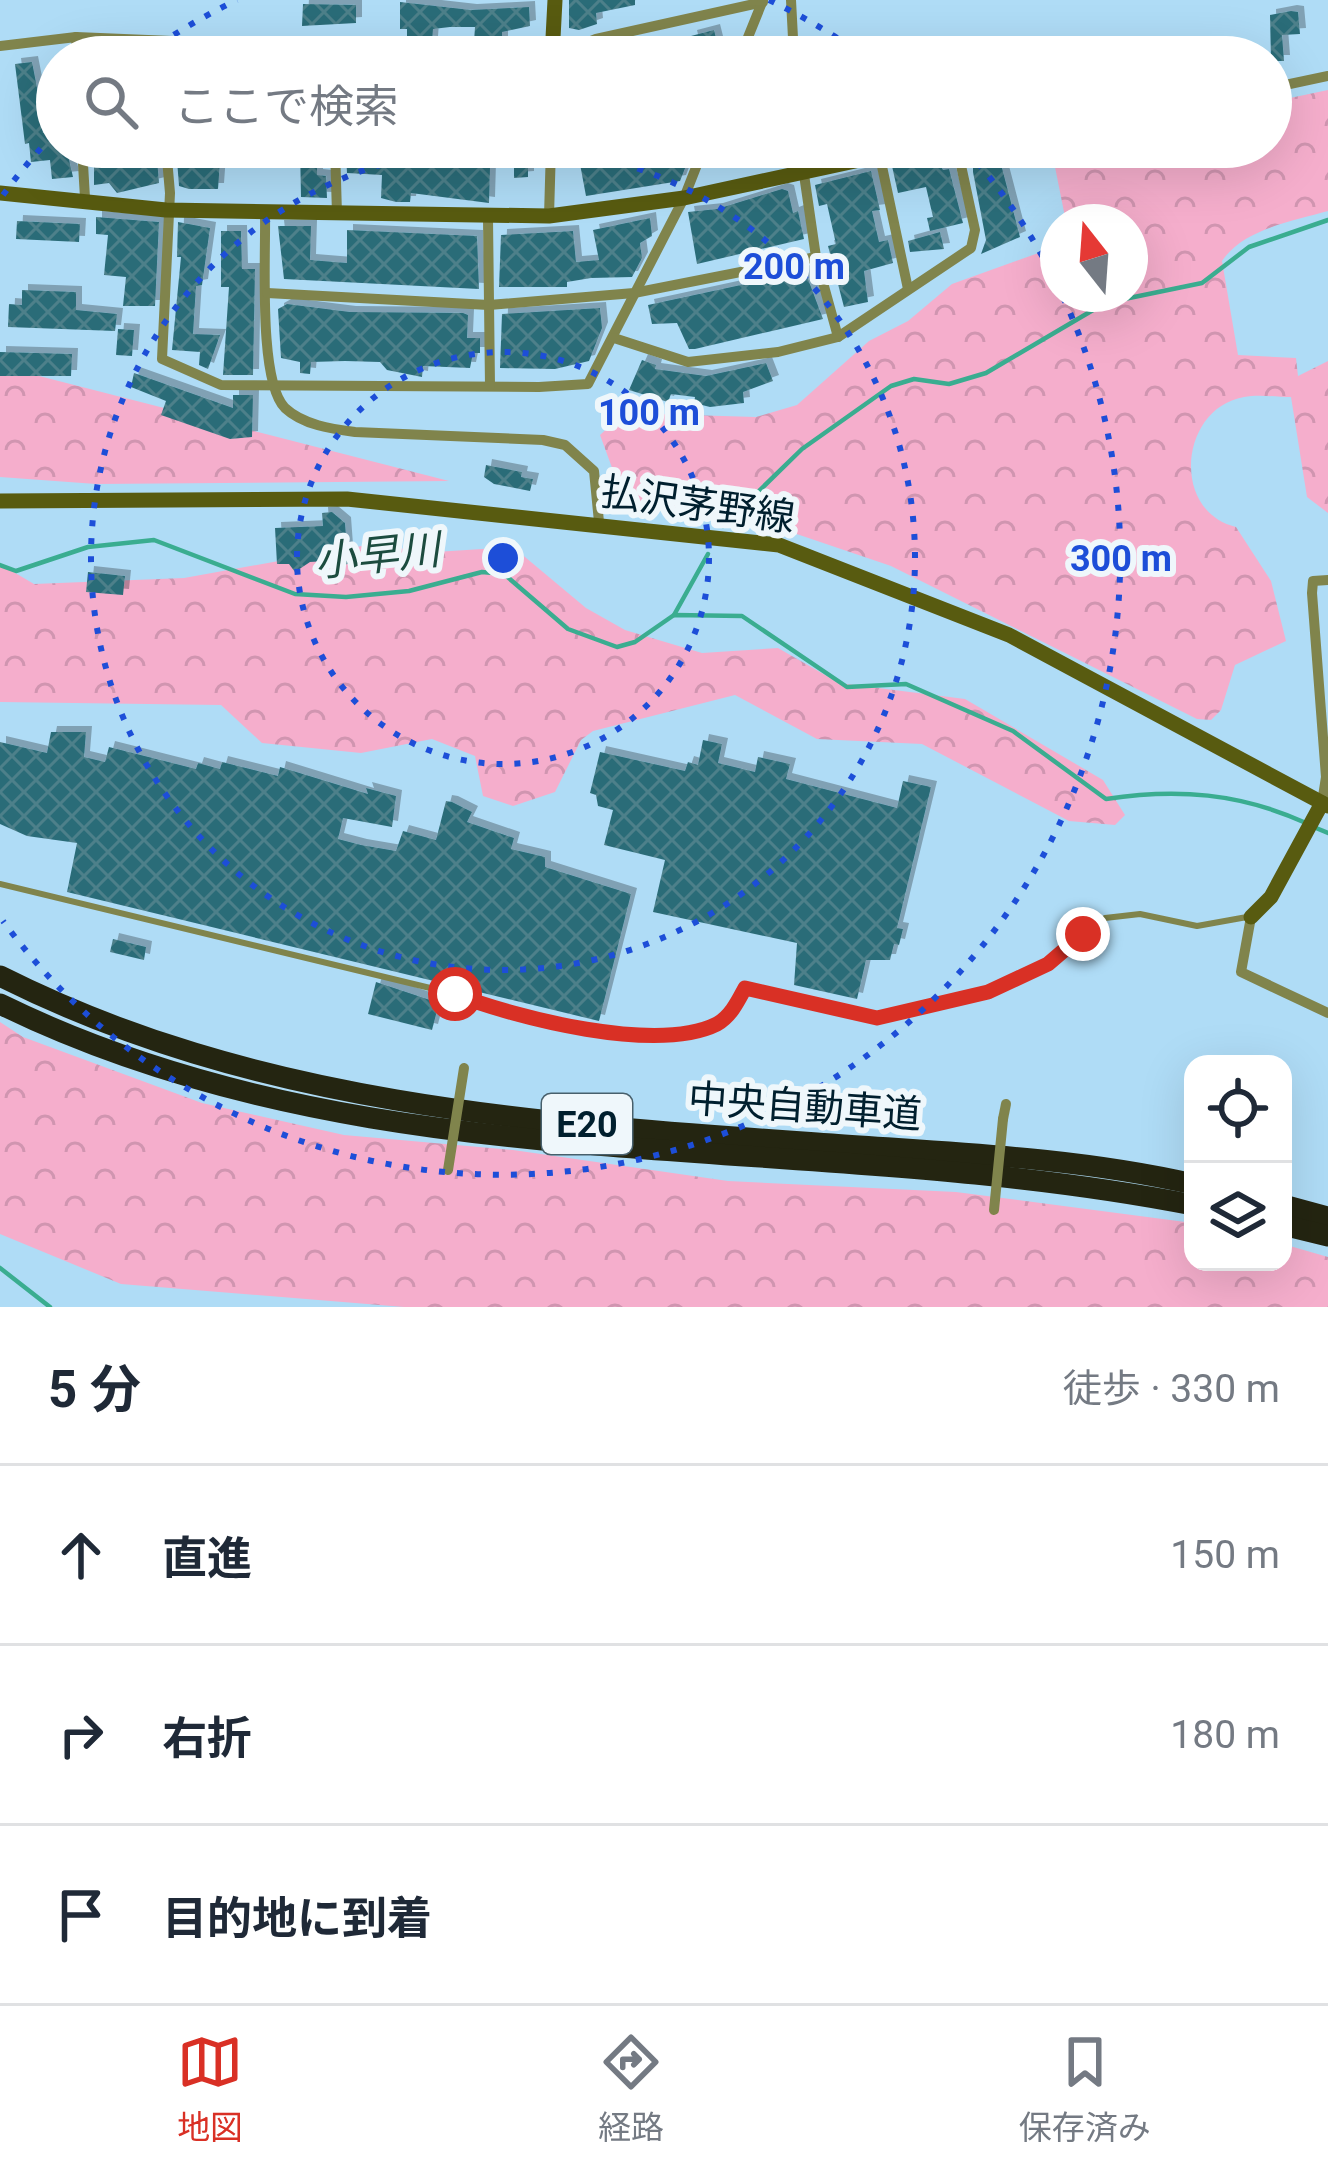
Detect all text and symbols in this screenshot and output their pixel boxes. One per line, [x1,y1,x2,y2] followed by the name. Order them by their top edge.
[36,36,1292,168] search box
[78,69,144,135] icon: search
[174,80,399,133] text: ここで検索
[1040,204,1148,312] north arrow
[743,246,845,288] text: 200 m
[598,392,700,434] text: 100 m
[598,469,798,541] street label: 払沢茅野線
[312,524,446,586] water label: 小早川
[482,537,524,579] centre of rings
[1070,538,1172,580] text: 300 m
[1056,907,1110,961] route end
[428,967,482,1021] route start
[1184,1055,1292,1271] map controls
[1184,1055,1292,1163] button: locate
[687,1076,923,1138] street label: 中央自動車道
[542,1094,632,1154] road number: E20
[1184,1163,1292,1271] button: layers
[48,1360,141,1419] text: 5 分
[1063,1366,1280,1412] text: 徒歩 · 330 m
[48,1522,114,1588] icon: ahead
[162,1532,252,1585] text: 直進
[1170,1532,1280,1578] text: 150 m
[48,1702,114,1768] icon: right
[162,1712,252,1765] text: 右折
[1170,1712,1280,1758] text: 180 m
[48,1882,114,1948] icon: arrive
[162,1892,432,1945] text: 目的地に到着
[177,2029,243,2149] tab: 地図
[598,2029,664,2149] tab: 経路
[1019,2029,1151,2149] tab: 保存済み

